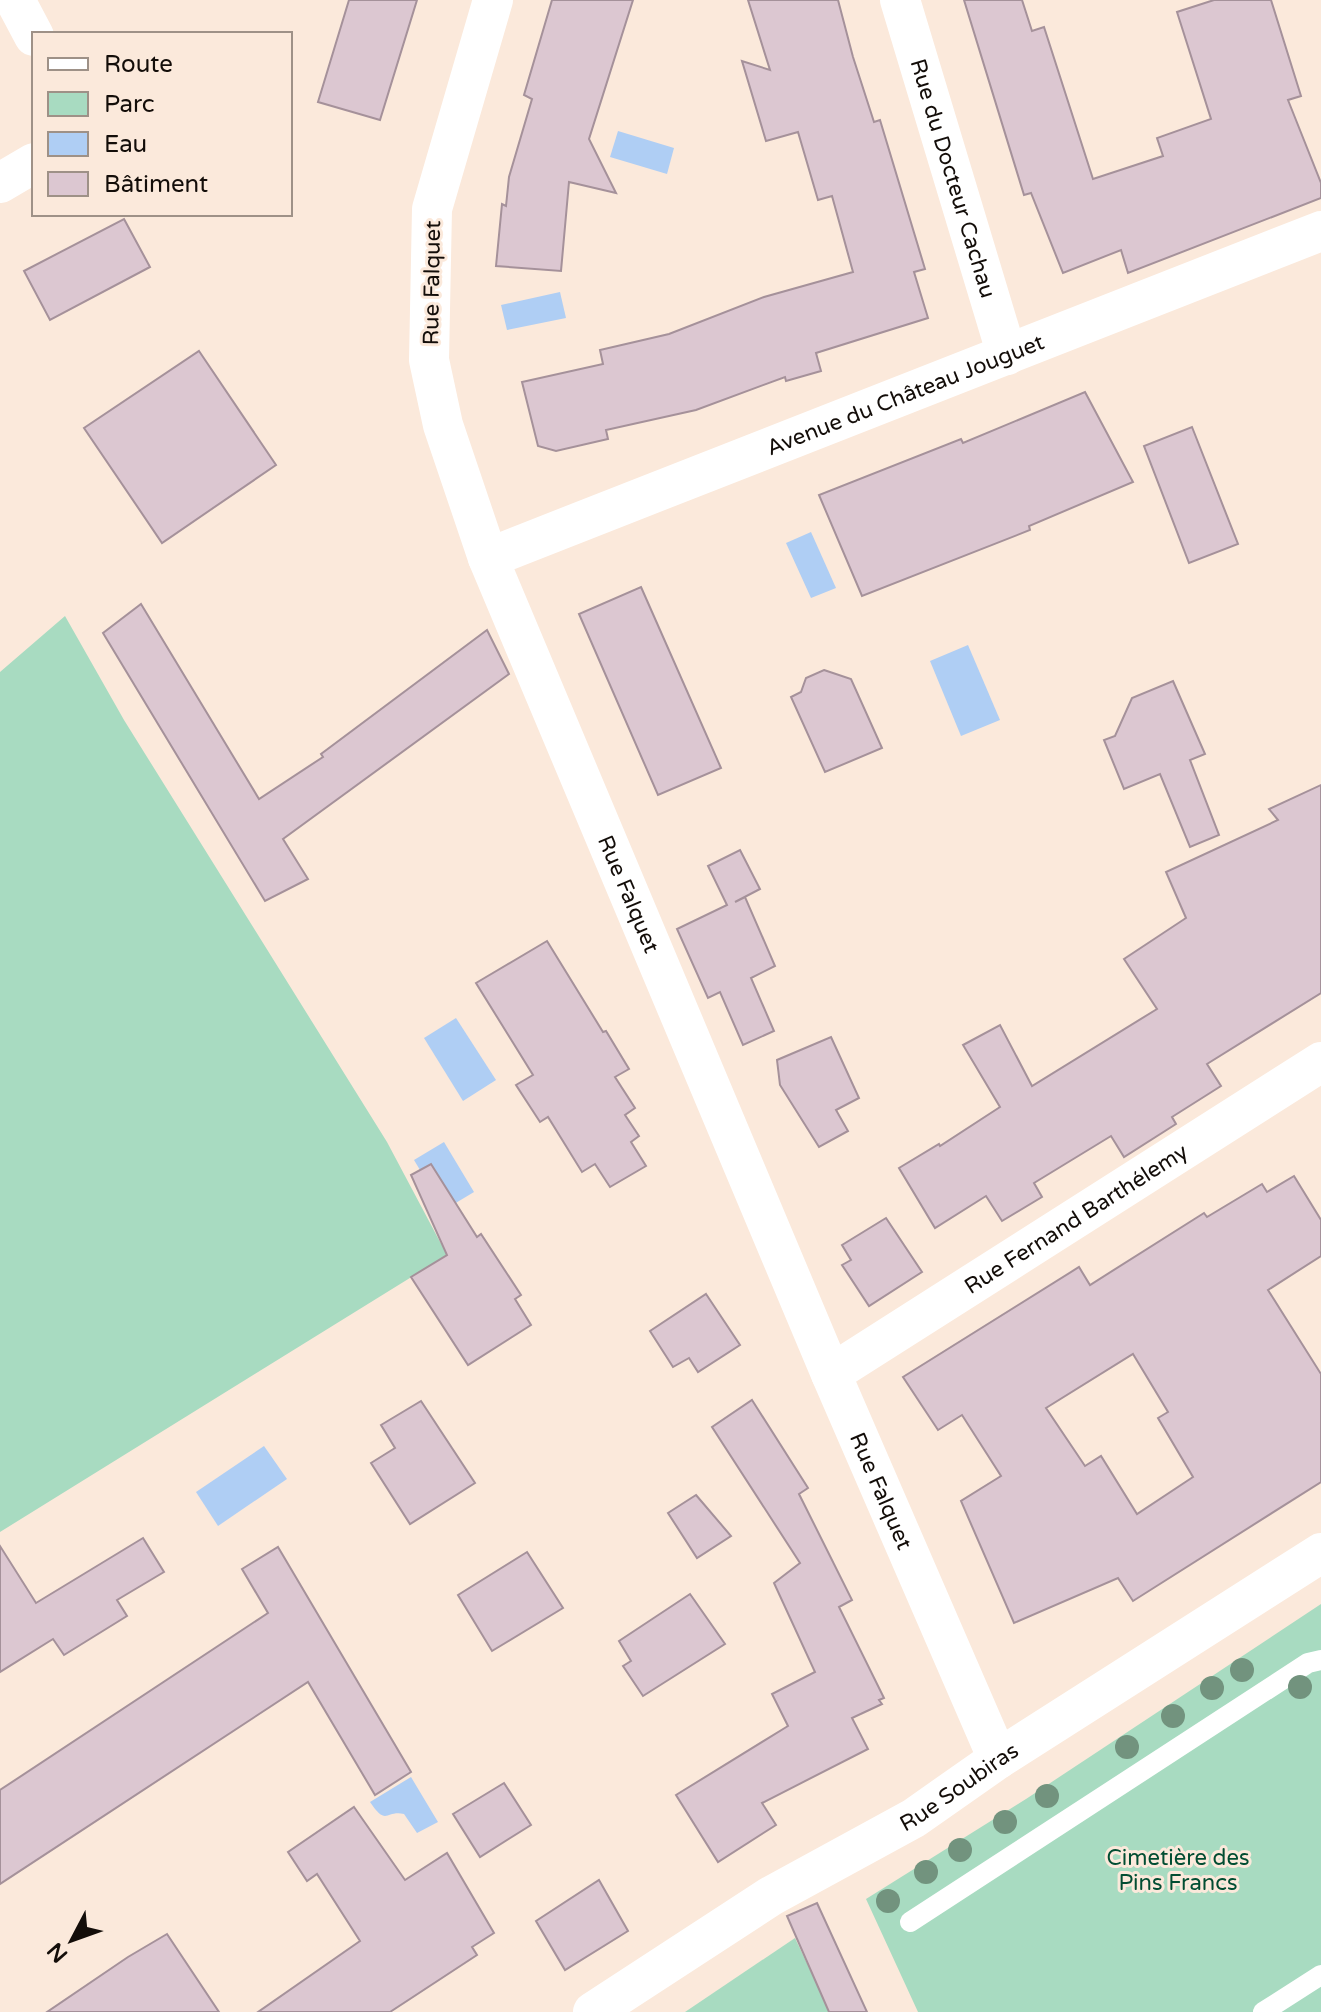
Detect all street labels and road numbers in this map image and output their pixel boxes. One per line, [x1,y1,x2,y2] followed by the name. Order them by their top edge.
[904,56,1001,301] street label: Rue du Docteur Cachau
[418,220,446,346] street label: Rue Falquet
[763,329,1048,461] street label: Avenue du Château Jouguet
[592,832,664,957] street label: Rue Falquet
[960,1138,1193,1300] street label: Rue Fernand Barthélemy
[844,1429,917,1554] street label: Rue Falquet
[895,1737,1023,1837] street label: Rue Soubiras

